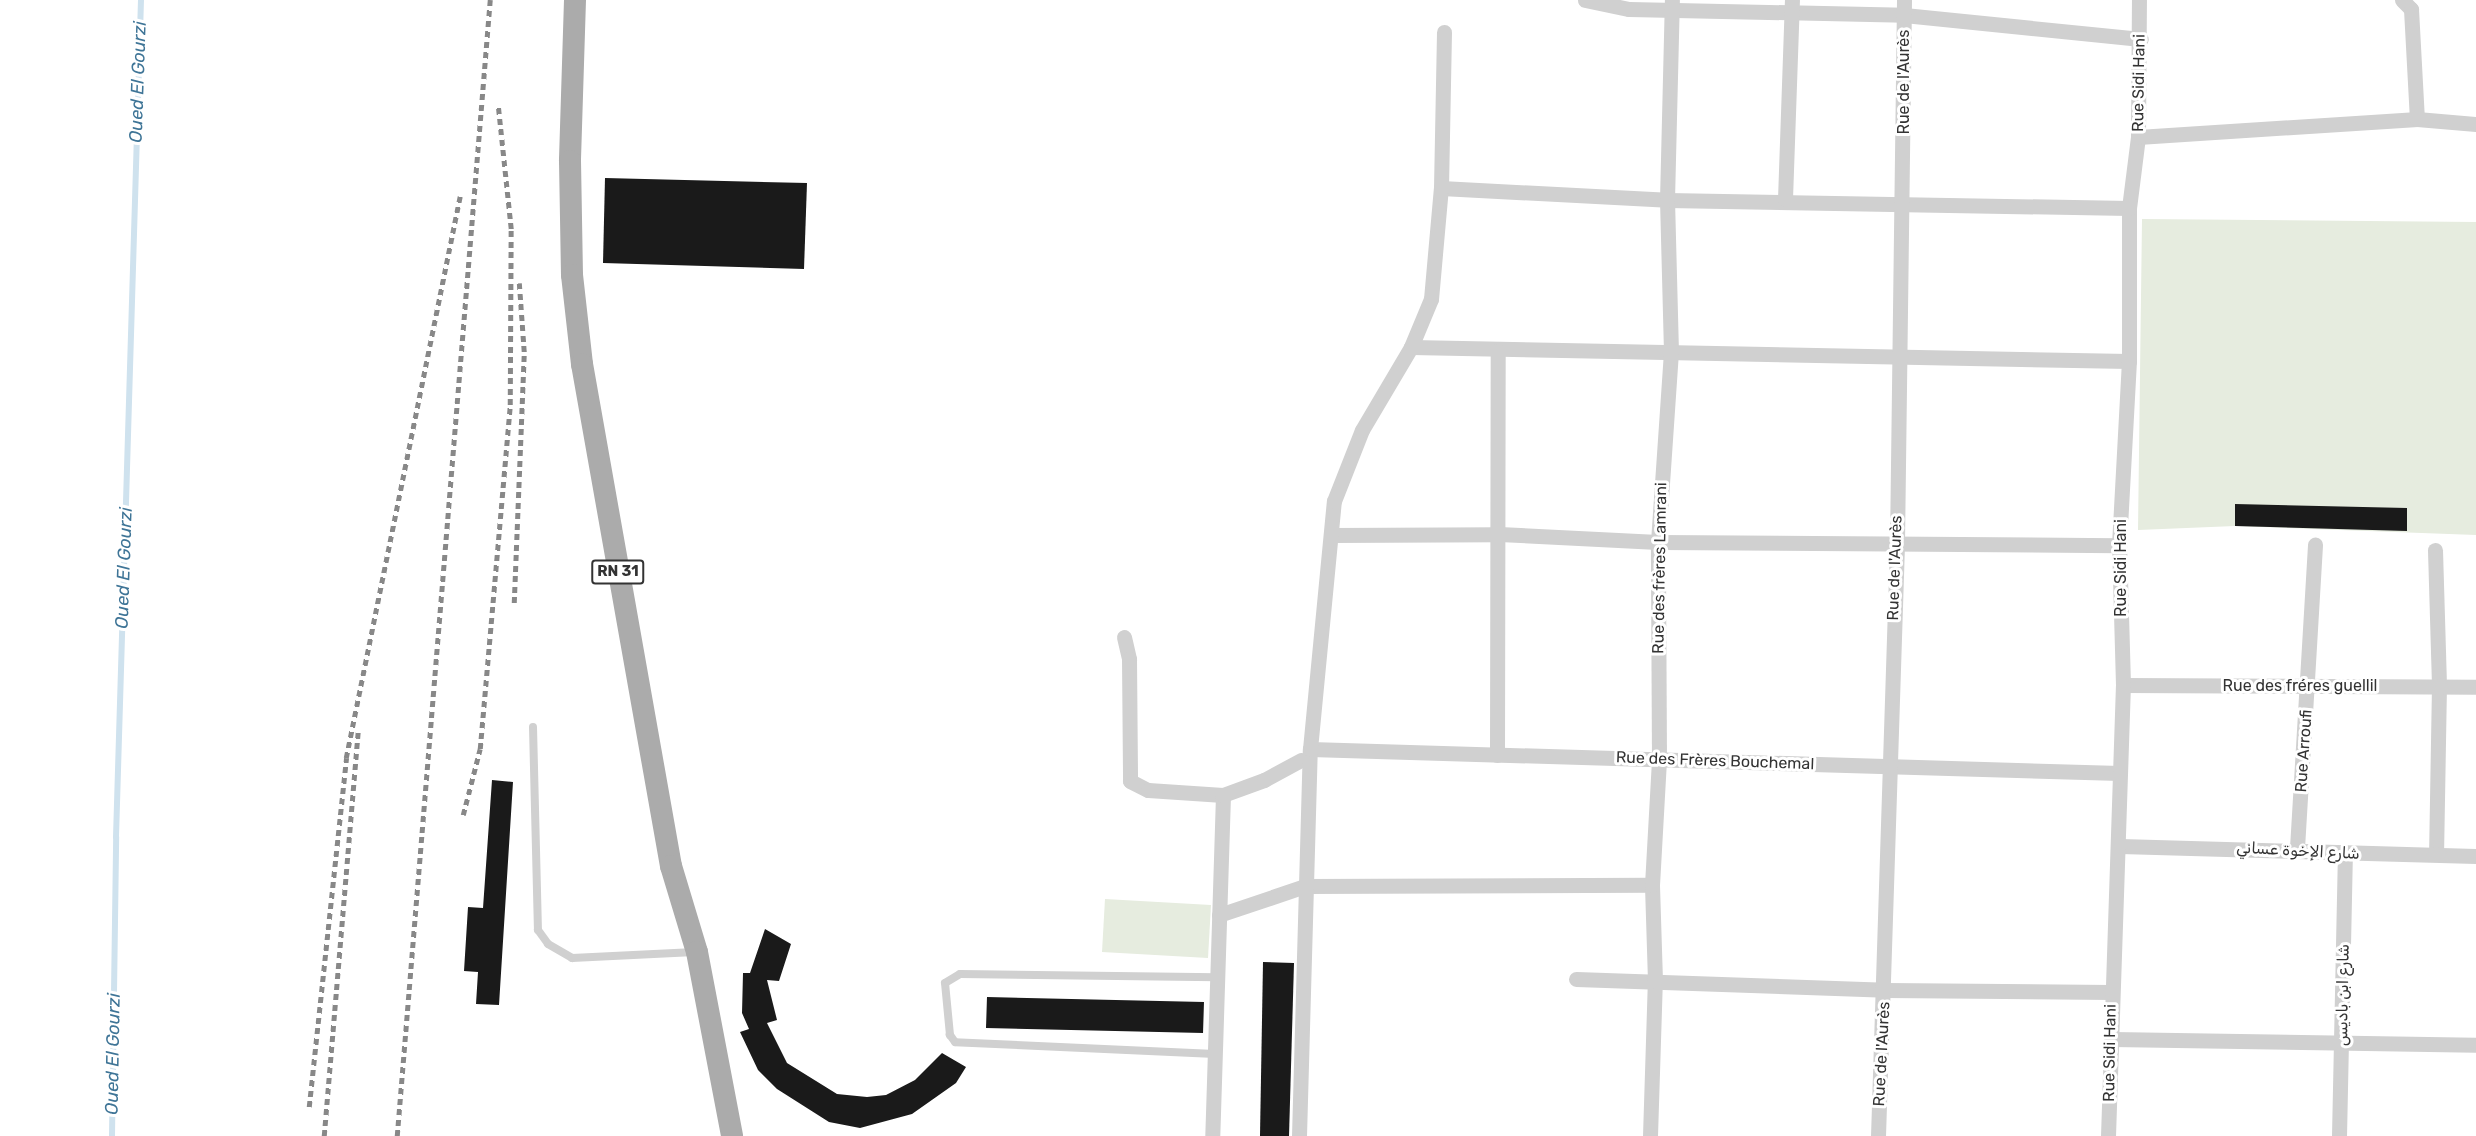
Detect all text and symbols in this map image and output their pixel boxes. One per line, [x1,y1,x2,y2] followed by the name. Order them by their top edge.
[125,21,151,143] water label: Oued El Gourzi
[1894,30,1914,134] street label: Rue de l'Aurès
[2129,34,2149,132] street label: Rue Sidi Hani
[1649,482,1671,654] street label: Rue des frères Lamrani
[111,507,137,629] water label: Oued El Gourzi
[1884,515,1906,621] street label: Rue de l'Aurès
[2111,519,2131,617] street label: Rue Sidi Hani
[591,560,645,584] road number: RN 31
[2222,676,2378,696] street label: Rue des fréres guellil
[2292,709,2316,793] street label: Rue Arroufi
[1615,748,1815,774] street label: Rue des Frères Bouchemal
[2236,838,2360,864] street label: شارع الإخوة عساني
[2333,944,2353,1046] street label: شارع ابن باديس
[101,993,125,1115] water label: Oued El Gourzi
[1870,1001,1894,1107] street label: Rue de l'Aurès
[2100,1004,2120,1102] street label: Rue Sidi Hani

